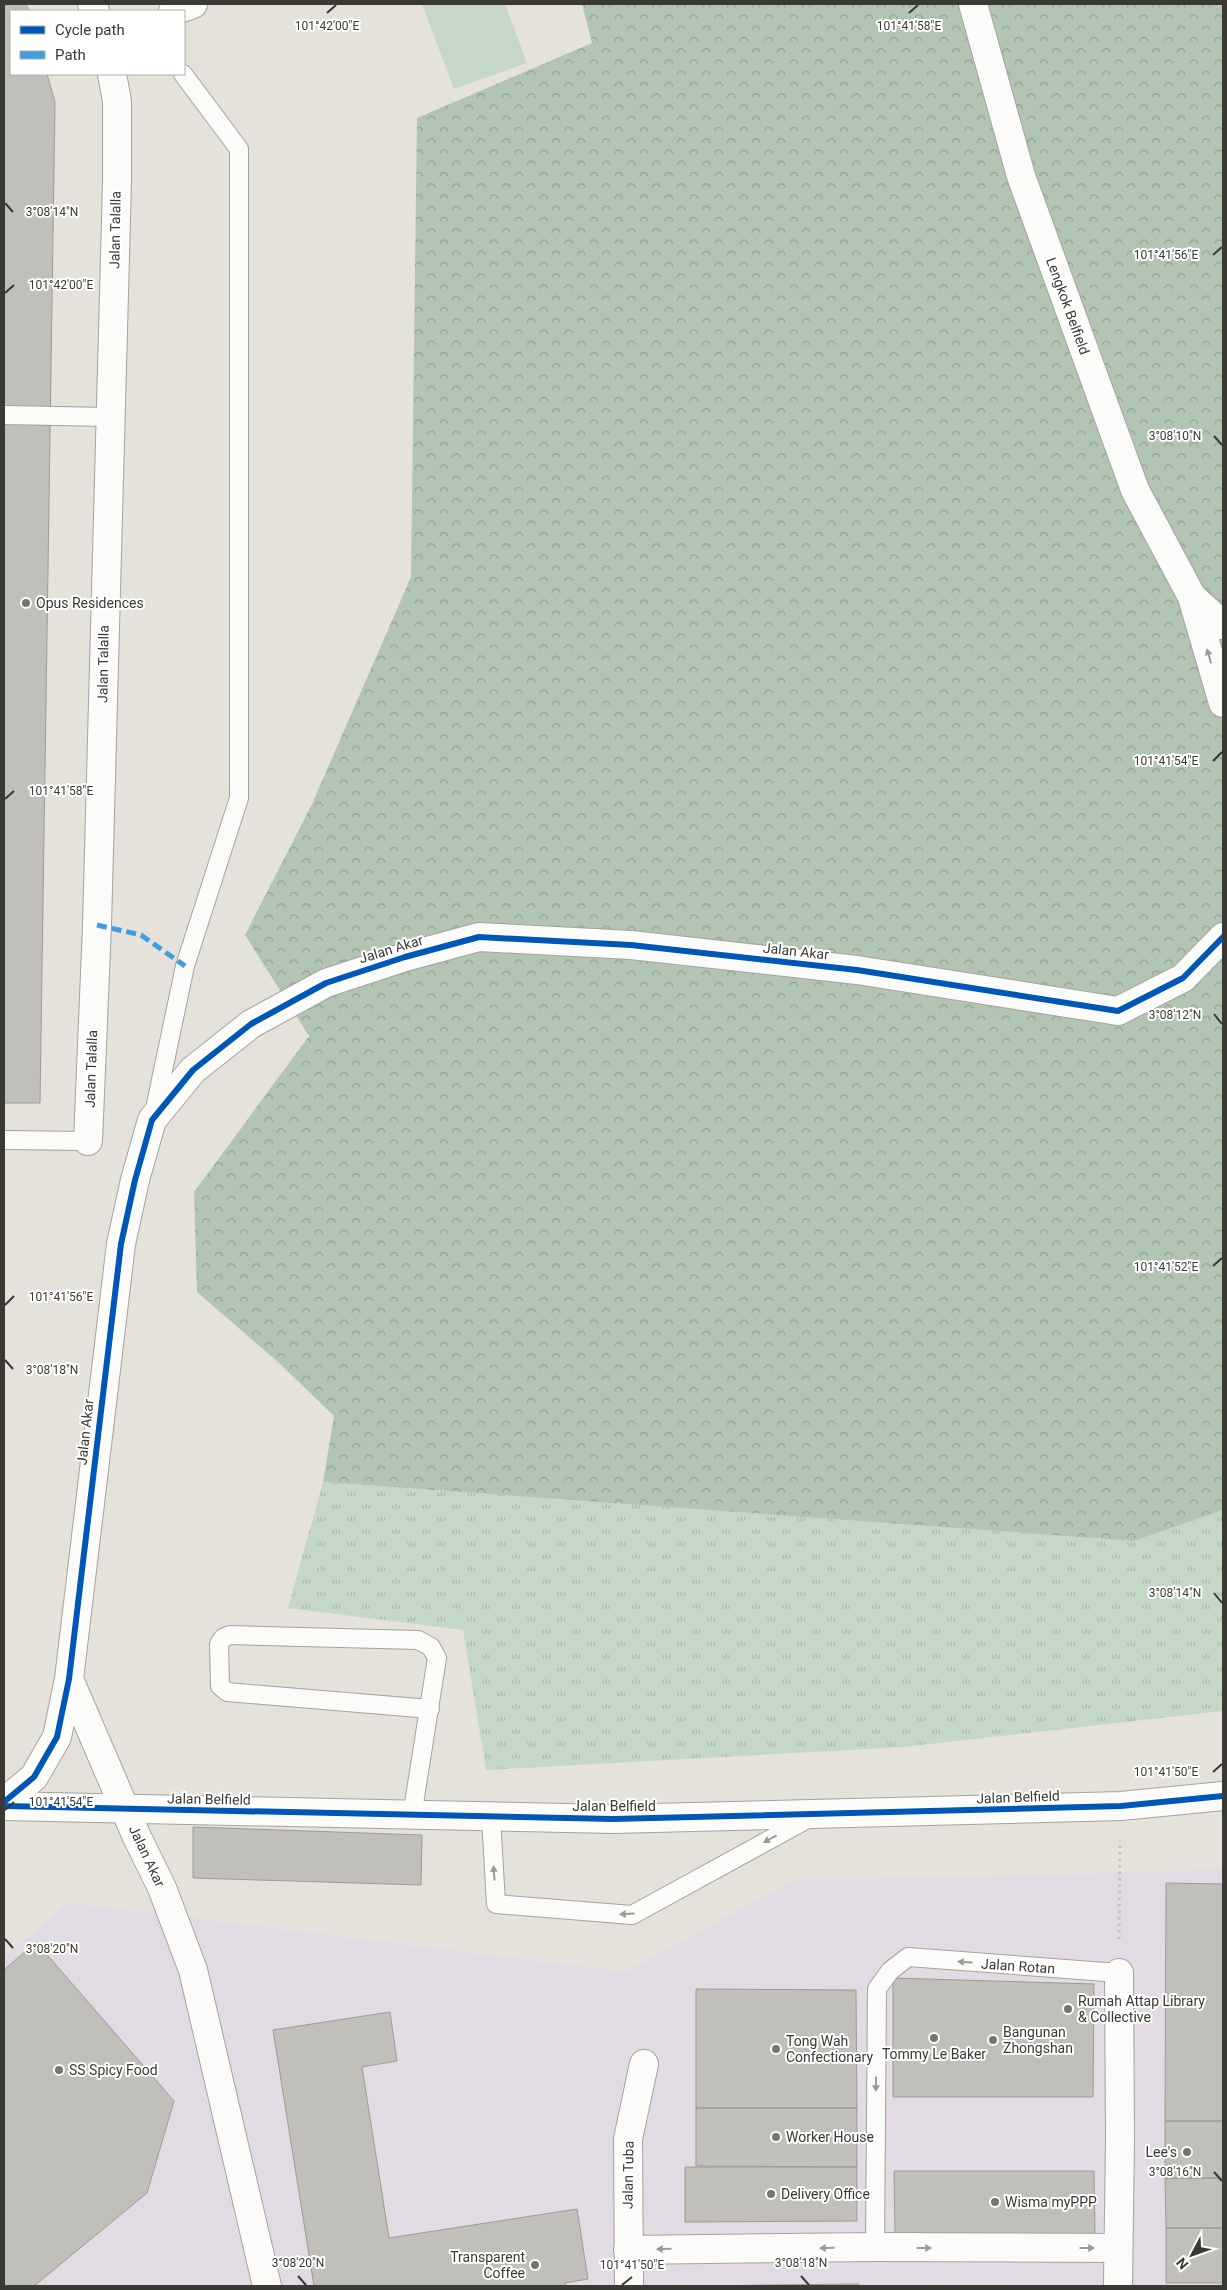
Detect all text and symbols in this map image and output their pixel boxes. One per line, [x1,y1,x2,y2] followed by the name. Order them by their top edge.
[10,10,185,75] legend
[295,19,359,33] text: 101°42'00"E
[877,19,941,33] text: 101°41'58"E
[55,21,125,39] text: Cycle path
[55,46,86,64] text: Path
[106,191,124,269] street label: Jalan Talalla
[26,205,78,219] text: 3°08'14"N
[1134,248,1198,262] text: 101°41'56"E
[1043,255,1093,357] street label: Lengkok Belfield
[29,278,93,292] text: 101°42'00"E
[1149,429,1201,443] text: 3°08'10"N
[36,595,144,611] place label: Opus Residences
[20,597,32,609] marker: Opus Residences
[94,625,112,703] street label: Jalan Talalla
[1205,649,1213,664] one-way arrow
[1134,754,1198,768] text: 101°41'54"E
[29,784,93,798] text: 101°41'58"E
[357,932,425,966] street label: Jalan Akar
[762,940,830,962] street label: Jalan Akar
[1149,1008,1201,1022] text: 3°08'12"N
[82,1030,100,1108] street label: Jalan Talalla
[1134,1260,1198,1274] text: 101°41'52"E
[29,1290,93,1304] text: 101°41'56"E
[26,1363,78,1377] text: 3°08'18"N
[74,1398,96,1466] street label: Jalan Akar
[1149,1586,1201,1600] text: 3°08'14"N
[1134,1765,1198,1779] text: 101°41'50"E
[976,1788,1060,1806] street label: Jalan Belfield
[167,1790,251,1808] street label: Jalan Belfield
[29,1795,93,1809] text: 101°41'54"E
[572,1798,656,1814] street label: Jalan Belfield
[126,1823,168,1890] street label: Jalan Akar
[763,1835,778,1843] one-way arrow
[490,1865,498,1881] one-way arrow
[619,1910,635,1918] one-way arrow
[26,1942,78,1956] text: 3°08'20"N
[980,1955,1056,1977] street label: Jalan Rotan
[957,1957,973,1965] one-way arrow
[1078,1993,1205,2025] place label: Rumah Attap Library & Collective
[1062,2003,1074,2015] marker: Rumah Attap Library & Collective
[1003,2024,1073,2056] place label: Bangunan Zhongshan
[928,2032,940,2044] marker: Tommy Le Baker
[786,2033,873,2065] place label: Tong Wah Confectionary
[987,2034,999,2046] marker: Bangunan Zhongshan
[770,2043,782,2055] marker: Tong Wah Confectionary
[882,2046,986,2062] place label: Tommy Le Baker
[69,2062,158,2078] place label: SS Spicy Food
[53,2064,65,2076] marker: SS Spicy Food
[872,2076,880,2092] one-way arrow
[786,2129,874,2145] place label: Worker House
[770,2131,782,2143] marker: Worker House
[619,2141,637,2209] street label: Jalan Tuba
[1146,2144,1177,2160] place label: Lee's
[1181,2146,1193,2158] marker: Lee's
[1149,2165,1201,2179] text: 3°08'16"N
[781,2186,870,2202] place label: Delivery Office
[765,2188,777,2200] marker: Delivery Office
[1005,2194,1097,2210] place label: Wisma myPPP
[989,2196,1001,2208] marker: Wisma myPPP
[1167,2230,1217,2280] north arrow
[818,2244,834,2252] one-way arrow
[916,2244,932,2252] one-way arrow
[1079,2244,1095,2252] one-way arrow
[656,2246,672,2254] one-way arrow
[450,2249,525,2281] place label: Transparent Coffee
[1173,2255,1191,2273] text: N
[272,2256,324,2270] text: 3°08'20"N
[775,2256,827,2270] text: 3°08'18"N
[600,2258,664,2272] text: 101°41'50"E
[529,2259,541,2271] marker: Transparent Coffee

